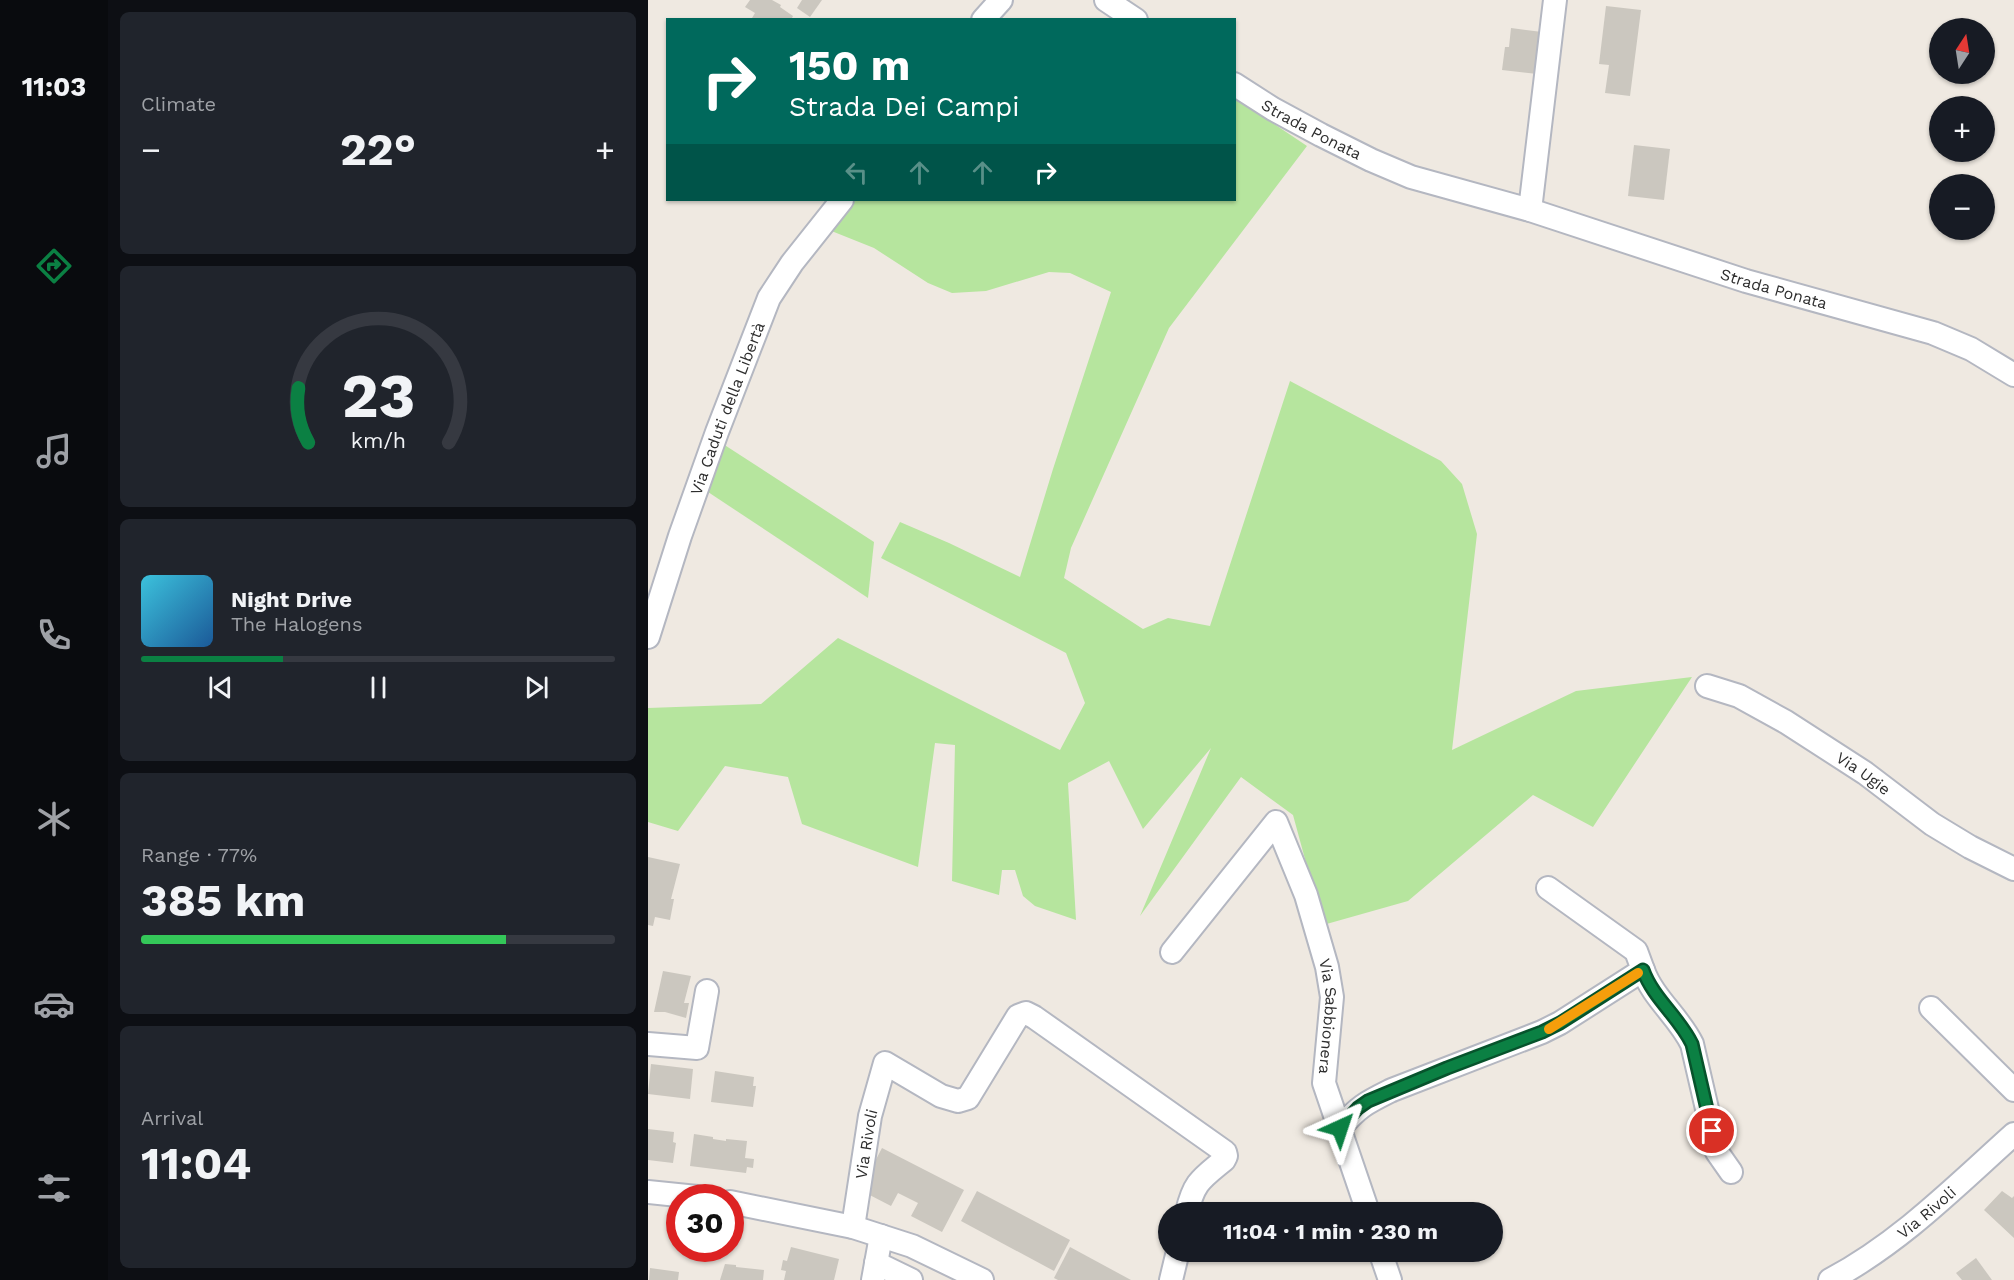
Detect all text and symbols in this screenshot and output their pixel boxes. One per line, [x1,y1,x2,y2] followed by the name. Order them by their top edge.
[1929,18,1995,84] north arrow
[1929,18,1995,240] map controls
[789,41,910,90] text: 150 m
[690,42,768,120] icon: right
[22,71,86,103] text: 11:03
[789,91,1019,123] text: Strada Dei Campi
[141,92,216,116] text: Climate
[1258,95,1365,163] street label: Strada Ponata
[1929,96,1995,162] button: +
[340,123,416,176] text: 22°
[141,130,161,169] text: −
[595,130,615,169] text: +
[840,156,873,189] icon: left
[903,156,936,189] icon: ahead
[966,156,999,189] icon: ahead
[1029,156,1062,189] icon: right
[1929,174,1995,240] button: −
[33,245,75,287] icon: directions
[1718,264,1829,313] street label: Strada Ponata
[686,319,768,497] street label: Via Caduti della Libertà
[341,360,415,433] text: 23
[350,429,406,454] text: km/h
[33,430,75,472] icon: music
[231,587,352,612] text: Night Drive
[231,612,363,636] text: The Halogens
[33,614,75,656] icon: phone
[204,671,237,704] icon: previous
[362,671,395,704] icon: pause
[520,671,553,704] icon: next
[1833,748,1894,799] street label: Via Ugie
[33,798,75,840] icon: climate
[141,843,257,867] text: Range · 77%
[141,874,305,927] text: 385 km
[1315,956,1341,1075] street label: Via Sabbionera
[33,983,75,1025] icon: car
[1308,1096,1372,1160] position arrow
[1686,1105,1737,1156] pin
[141,1106,203,1130] text: Arrival
[851,1107,881,1180] street label: Via Rivoli
[1695,1114,1728,1147] icon: arrive
[141,1137,251,1190] text: 11:04
[33,1167,75,1209] icon: filters
[1893,1182,1960,1242] street label: Via Rivoli
[666,1184,744,1262] speed limit sign: 30
[1223,1219,1438,1244] text: 11:04 · 1 min · 230 m

